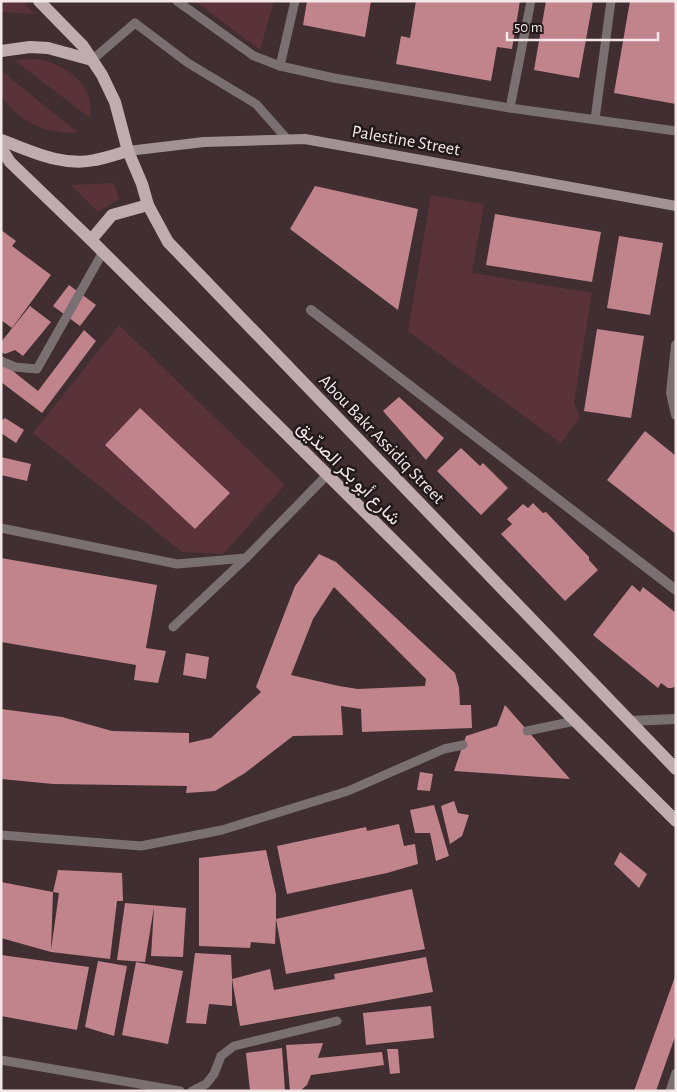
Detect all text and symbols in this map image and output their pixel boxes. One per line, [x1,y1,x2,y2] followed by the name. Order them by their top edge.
[507,10,658,42] scale bar
[514,20,543,35] text: 50 m
[350,123,462,159] street label: Palestine Street
[315,372,448,508] street label: Abou Bakr Assidiq Street
[292,417,405,530] street label: شارع أبو بكر الصدّيق

